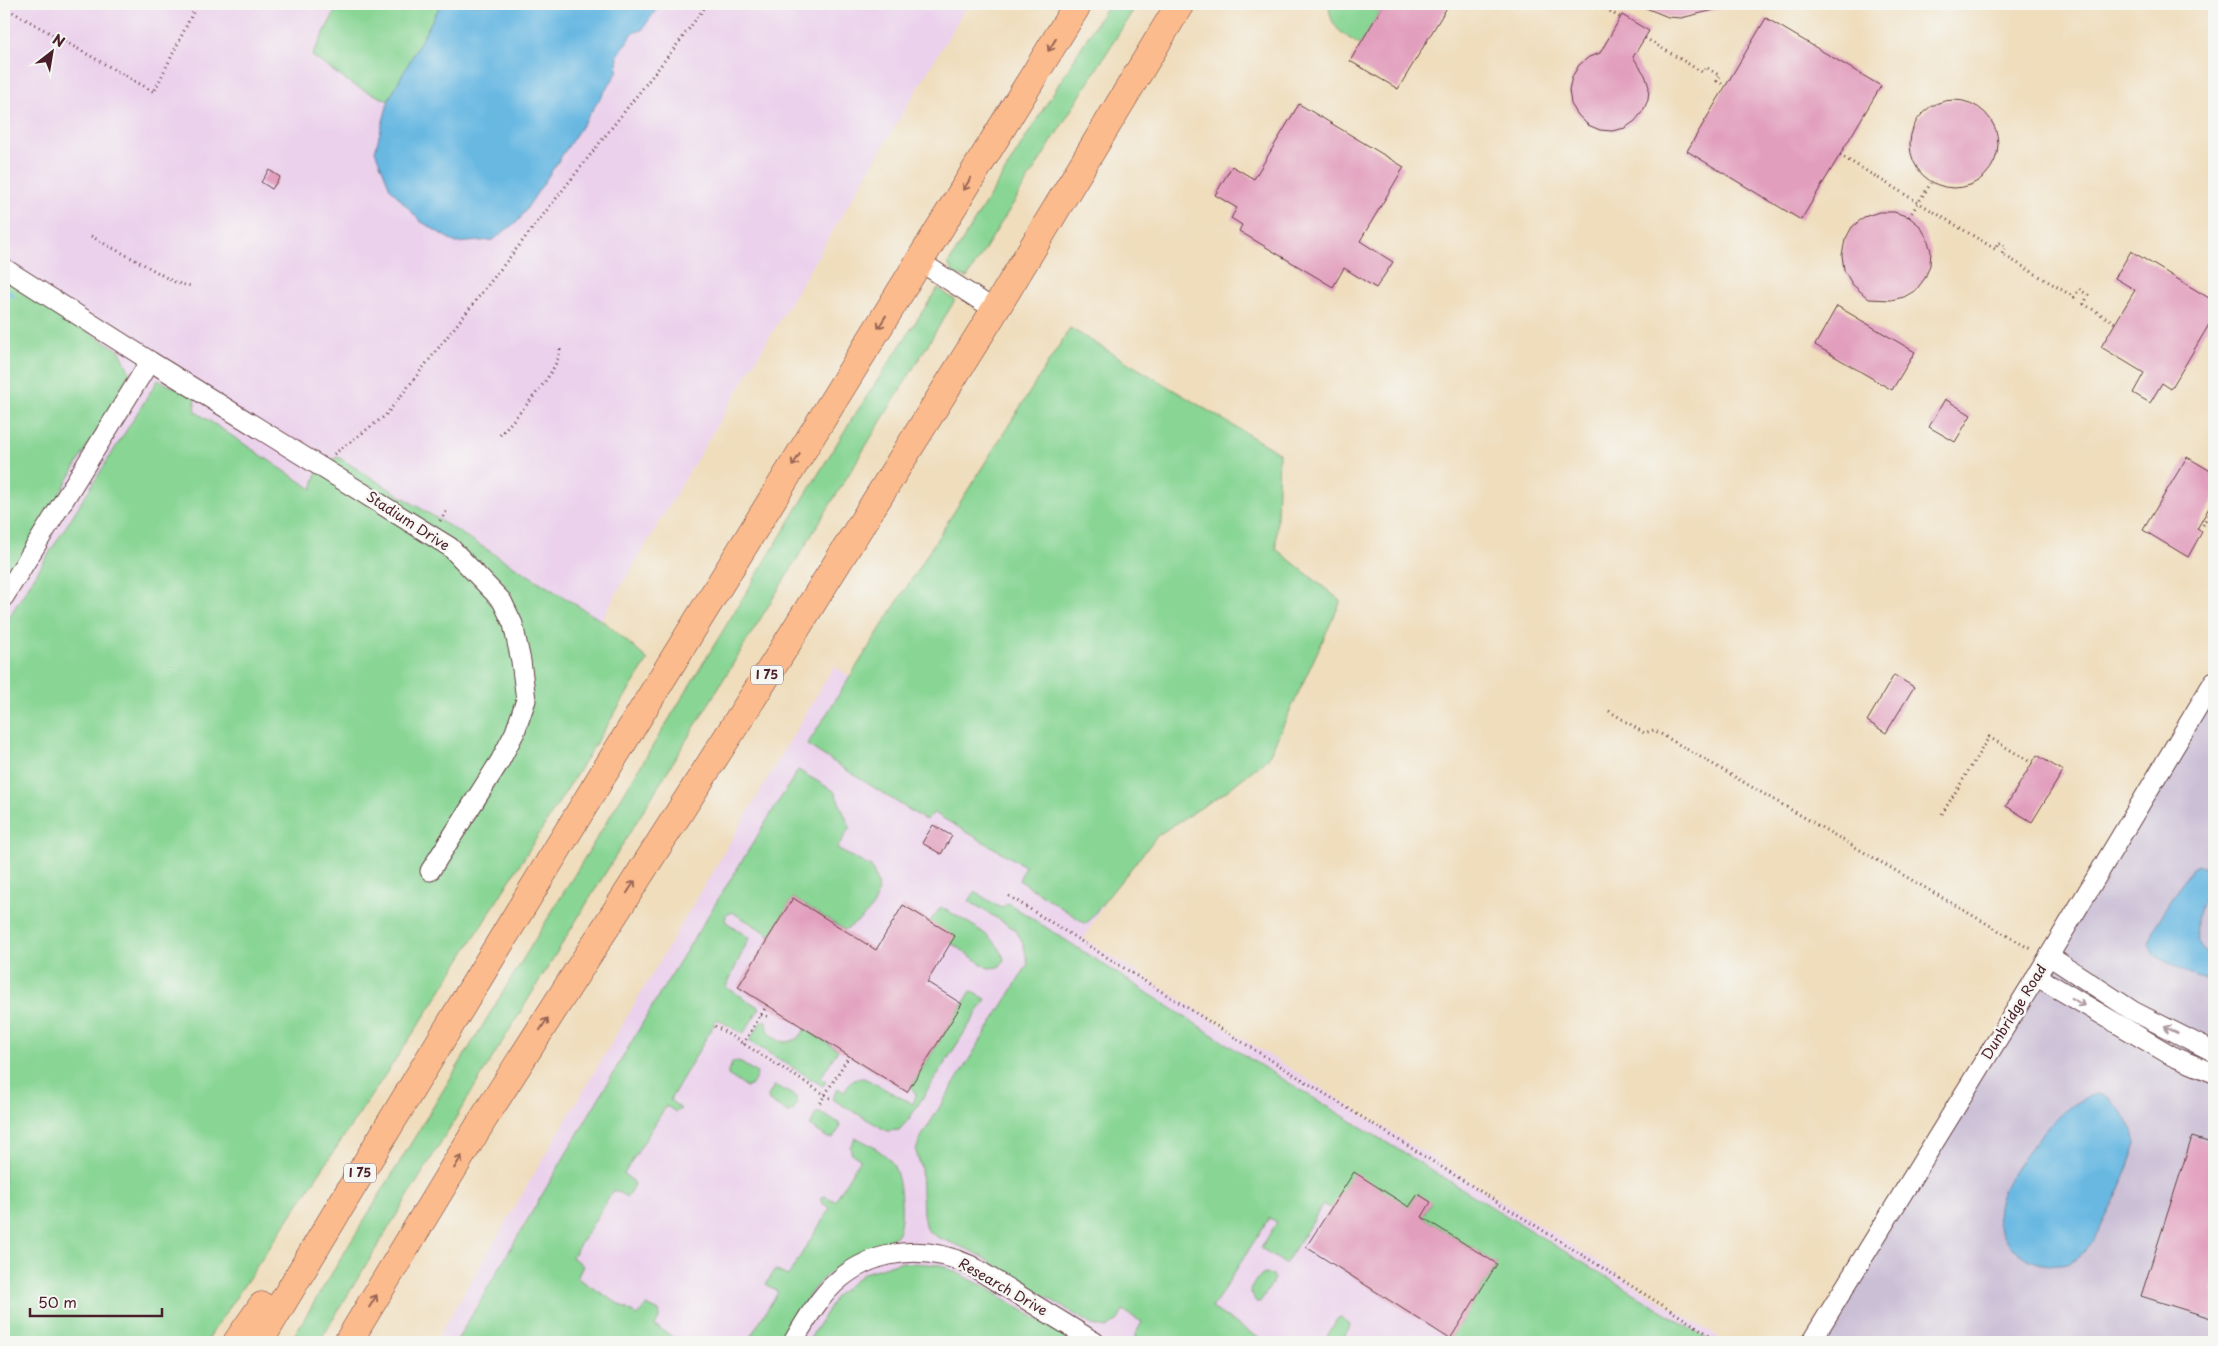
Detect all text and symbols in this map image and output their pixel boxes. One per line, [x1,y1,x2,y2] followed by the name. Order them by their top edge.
[28,28,78,78] north arrow
[49,29,69,52] text: N
[1047,38,1057,52] one-way arrow
[962,176,972,190] one-way arrow
[876,314,886,328] one-way arrow
[790,452,800,466] one-way arrow
[362,486,454,555] street label: Stadium Drive
[751,666,783,684] road number: I 75
[627,881,637,895] one-way arrow
[1976,960,2051,1064] street label: Dunbridge Road
[2071,996,2085,1007] one-way arrow
[539,1018,549,1032] one-way arrow
[2163,1025,2178,1035] one-way arrow
[453,1155,463,1169] one-way arrow
[344,1164,376,1182] road number: I 75
[955,1252,1052,1321] street label: Research Drive
[30,1286,162,1318] scale bar
[38,1290,77,1313] text: 50 m
[369,1294,379,1308] one-way arrow

